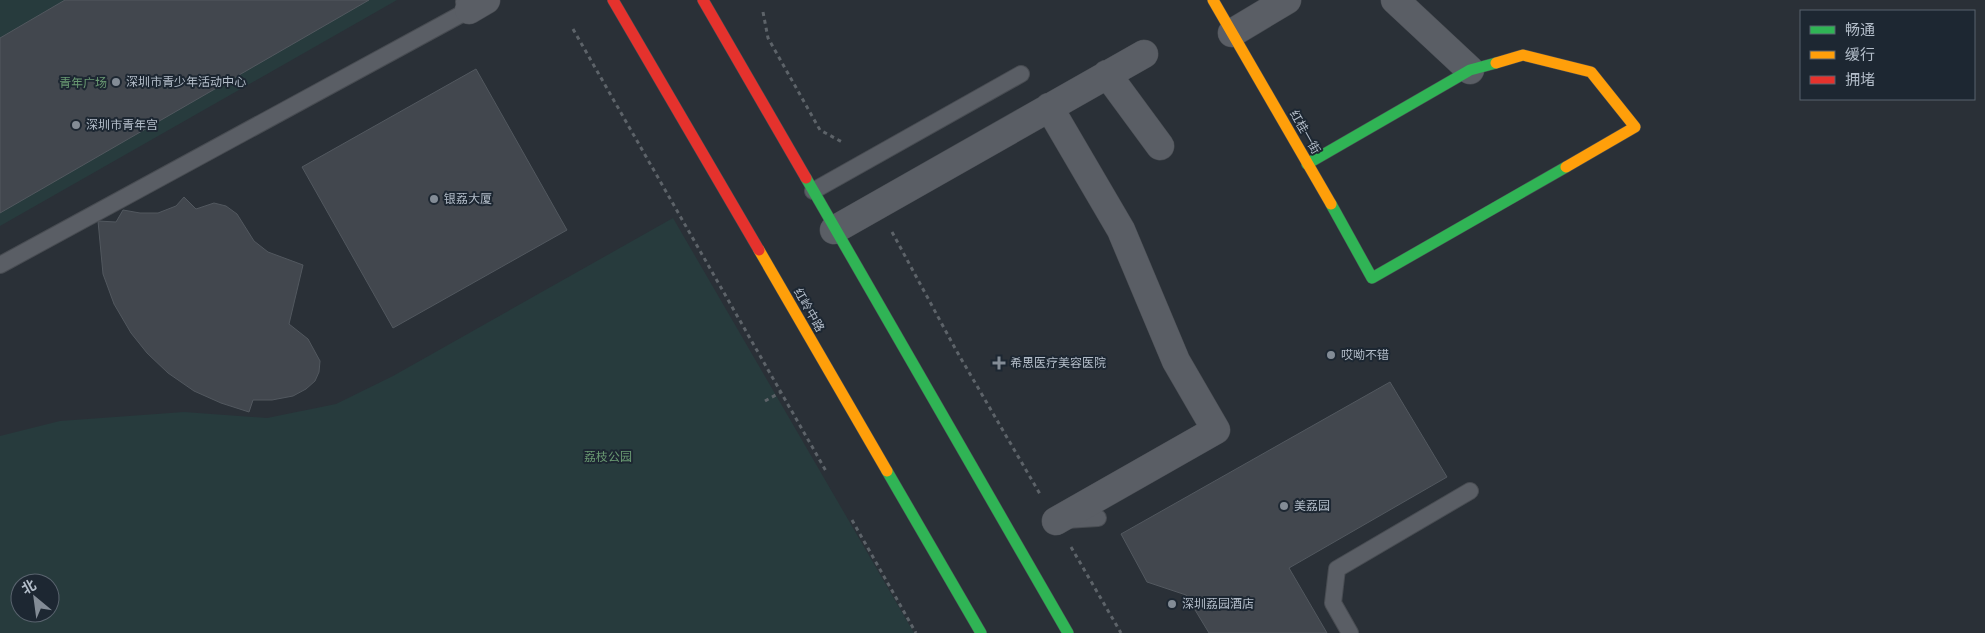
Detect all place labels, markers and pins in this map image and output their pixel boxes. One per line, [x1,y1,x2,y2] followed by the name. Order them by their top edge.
[126,74,246,89] place label: 深圳市青少年活动中心
[110,76,122,88] marker: 深圳市青少年活动中心
[86,117,158,132] place label: 深圳市青年宫
[70,119,82,131] marker: 深圳市青年宫
[444,191,492,206] place label: 银荔大厦
[428,193,440,205] marker: 银荔大厦
[1341,347,1389,362] place label: 哎呦不错
[1325,349,1337,361] marker: 哎呦不错
[1010,355,1106,370] place label: 希思医疗美容医院
[992,356,1006,370] marker: 希思医疗美容医院
[1294,498,1330,513] place label: 美荔园
[1278,500,1290,512] marker: 美荔园
[1182,596,1254,611] place label: 深圳荔园酒店
[1166,598,1178,610] marker: 深圳荔园酒店

